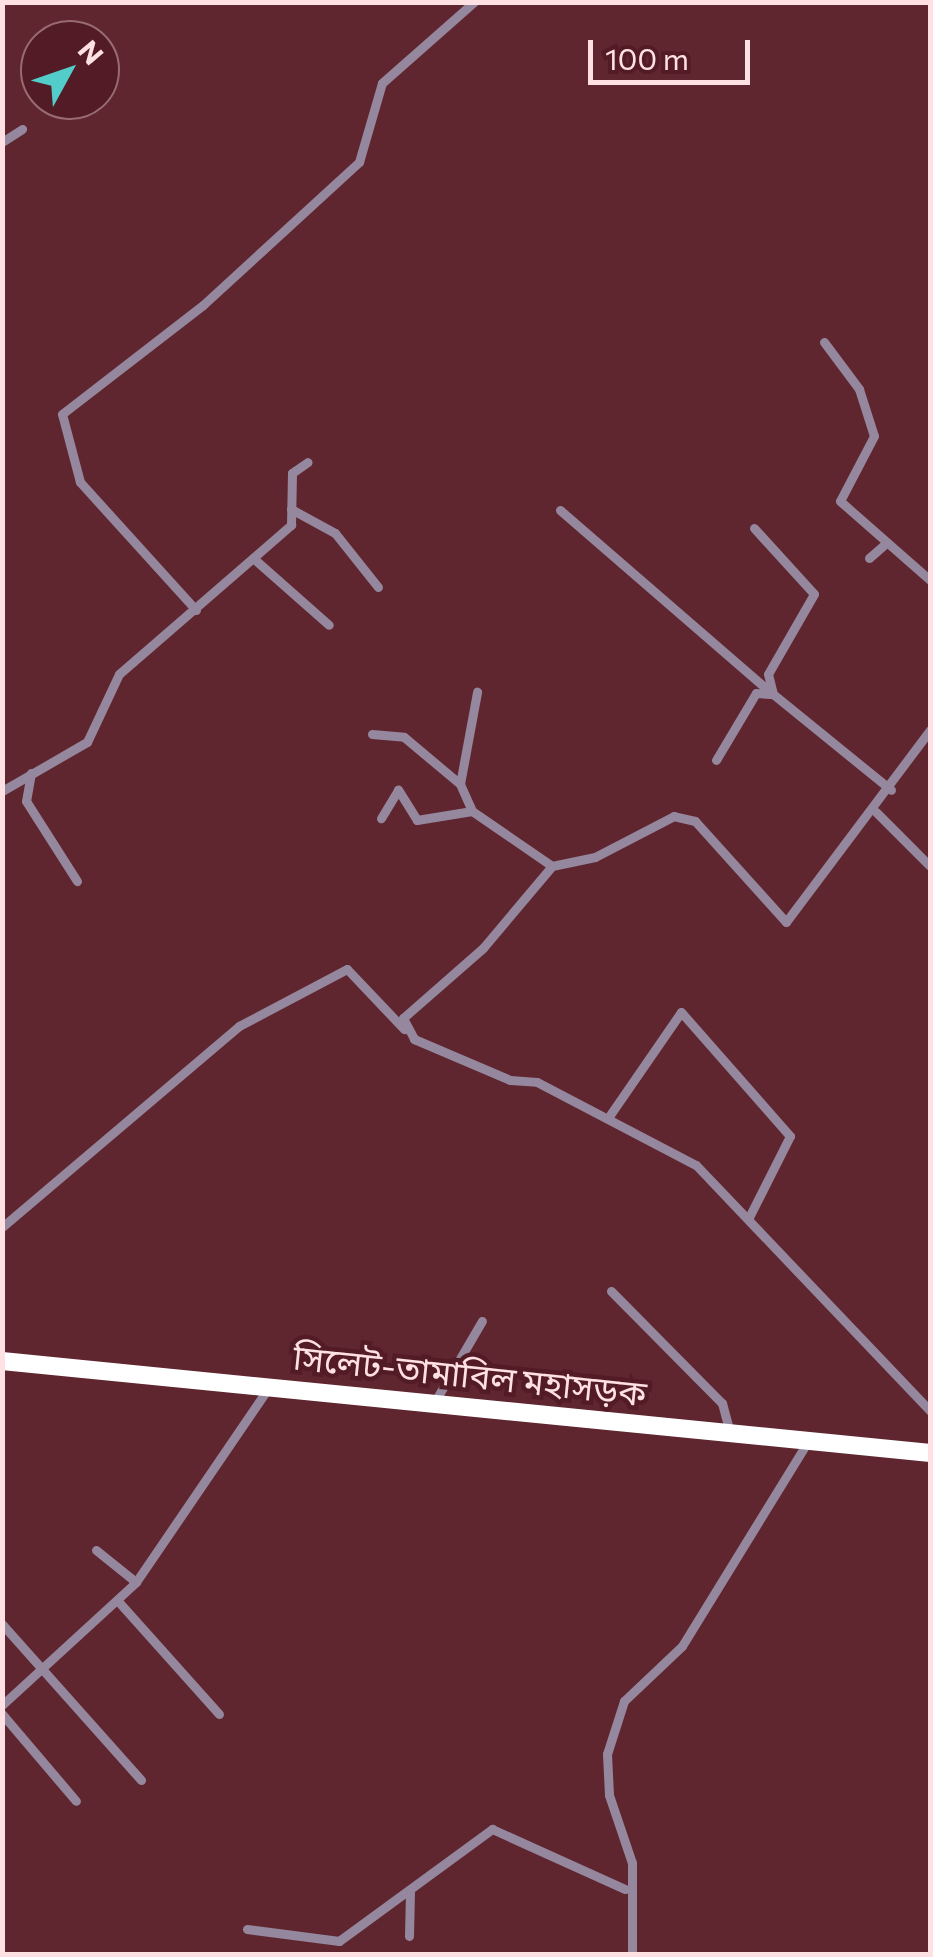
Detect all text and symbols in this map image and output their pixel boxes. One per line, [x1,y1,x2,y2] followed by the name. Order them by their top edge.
[20,20,120,120] north arrow
[593,20,756,82] scale bar
[72,33,111,71] text: N
[605,39,689,76] text: 100 m
[291,1335,649,1413] street label: সিলেট-তামাবিল মহাসড়ক

